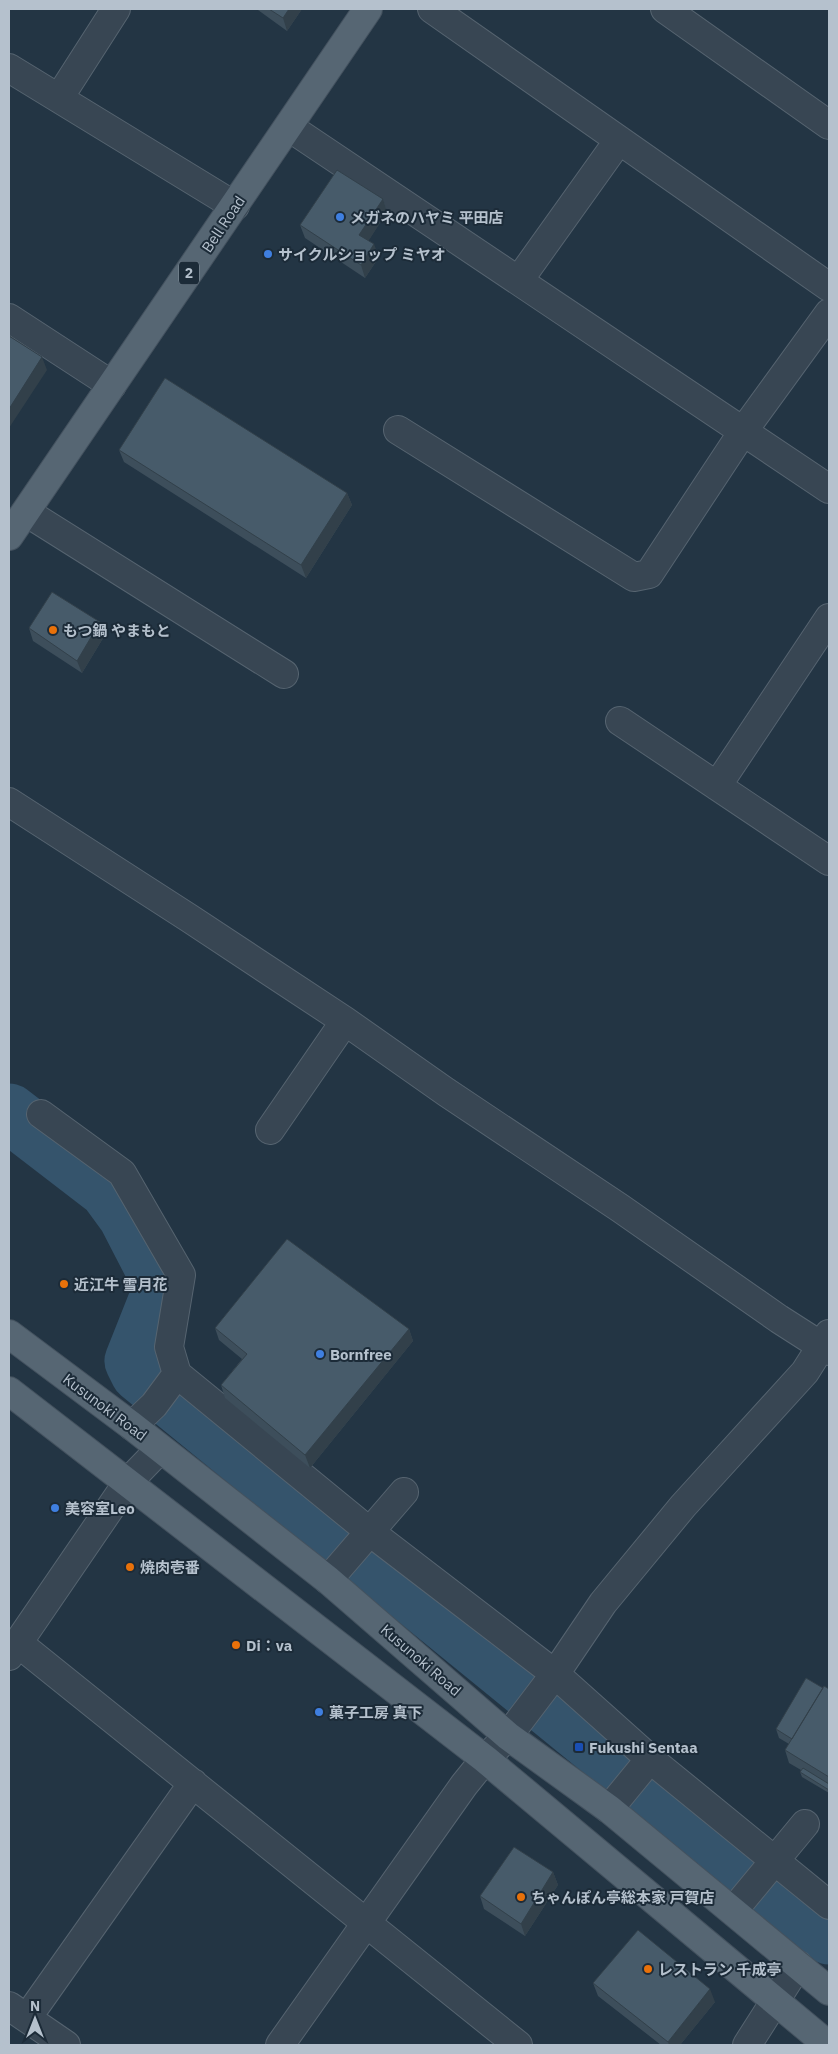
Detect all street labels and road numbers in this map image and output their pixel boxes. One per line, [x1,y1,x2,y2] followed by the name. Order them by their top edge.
[197,192,249,256] street label: Bell Road
[179,262,199,284] road number: 2
[59,1369,151,1445] street label: Kusunoki Road
[377,1620,465,1700] street label: Kusunoki Road

